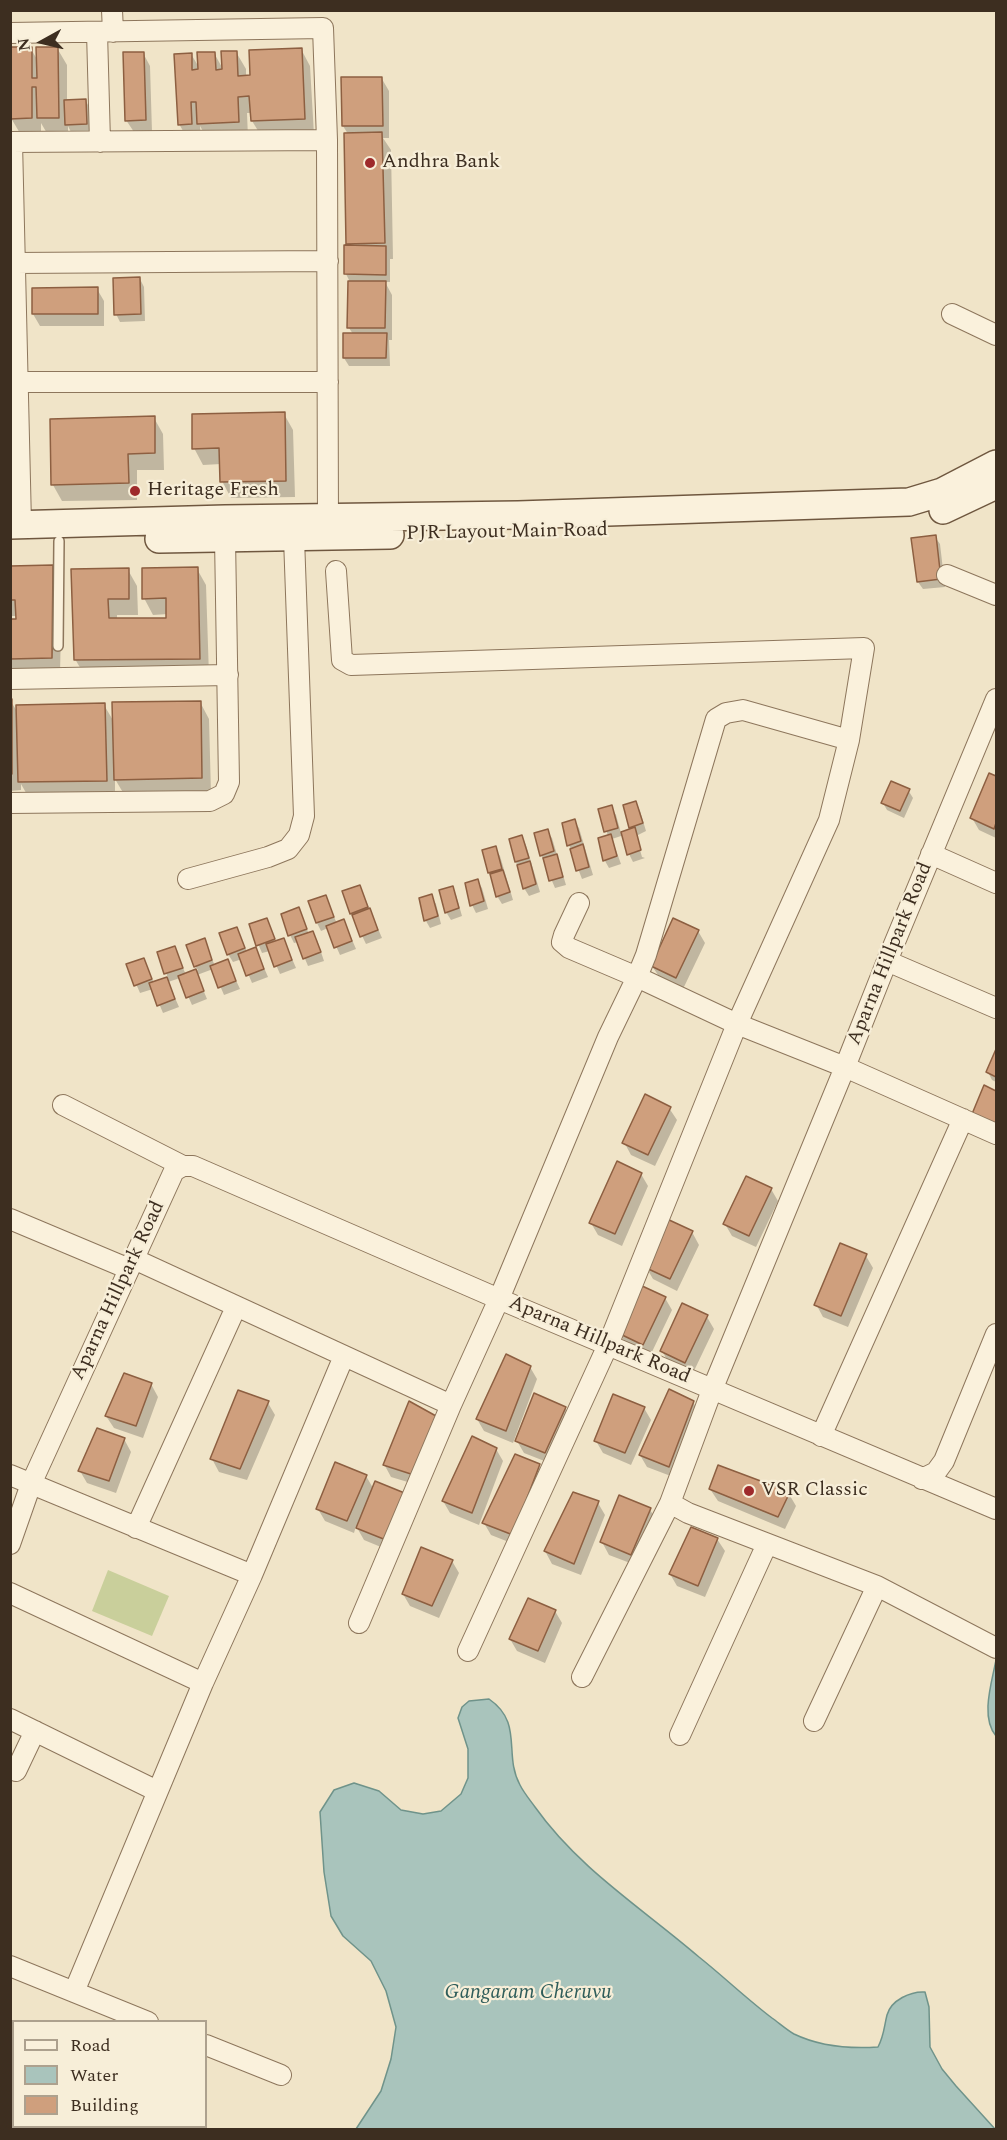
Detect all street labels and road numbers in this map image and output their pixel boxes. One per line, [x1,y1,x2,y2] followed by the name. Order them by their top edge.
[406,519,608,547] street label: PJR Layout Main Road
[843,859,939,1049] street label: Aparna Hillpark Road
[67,1198,171,1384] street label: Aparna Hillpark Road
[505,1292,693,1390] street label: Aparna Hillpark Road

